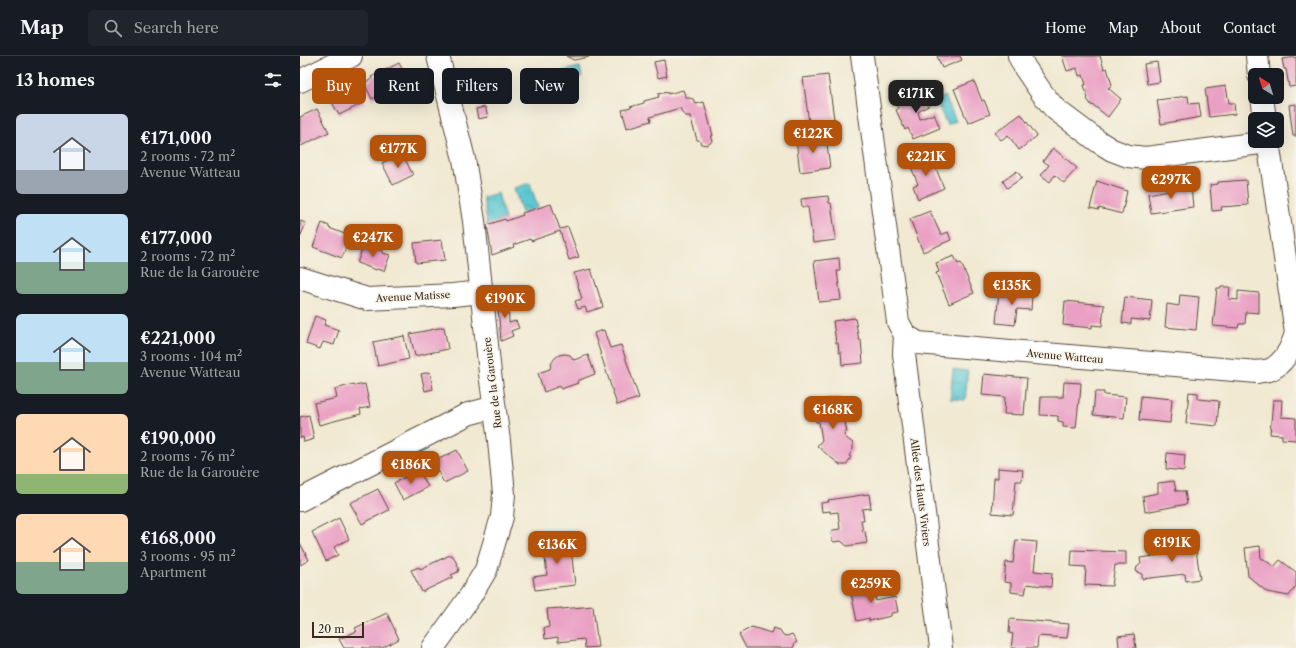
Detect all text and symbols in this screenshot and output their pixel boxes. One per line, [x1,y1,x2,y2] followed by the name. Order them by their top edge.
[88,10,368,46] search box
[20,16,64,39] text: Map
[102,17,124,39] icon: search
[134,18,219,37] text: Search here
[1045,19,1086,37] text: Home
[1108,19,1138,37] text: Map
[1160,19,1201,37] text: About
[1223,19,1276,37] text: Contact
[312,68,366,104] chip: Buy
[374,68,434,104] chip: Rent
[442,68,512,104] chip: Filters
[520,68,579,104] chip: New
[1248,68,1284,104] north arrow
[1248,68,1284,148] map controls
[262,69,284,91] icon: filters
[16,70,95,90] text: 13 homes
[888,80,944,114] pin: €171K
[897,85,935,101] text: €171K
[1248,112,1284,148] button: layers
[785,120,841,154] pin: €122K
[793,125,833,141] text: €122K
[140,128,212,148] text: €171,000
[48,130,96,178] icon: home
[370,135,426,169] pin: €177K
[379,140,417,156] text: €177K
[898,143,954,177] pin: €221K
[140,148,235,164] text: 2 rooms · 72 m²
[906,148,946,164] text: €221K
[140,164,240,180] text: Avenue Watteau
[1143,166,1199,200] pin: €297K
[1151,171,1191,187] text: €297K
[345,224,401,258] pin: €247K
[140,228,212,248] text: €177,000
[353,229,393,245] text: €247K
[48,230,96,278] icon: home
[140,248,235,264] text: 2 rooms · 72 m²
[140,264,259,280] text: Rue de la Garouère
[984,272,1040,306] pin: €135K
[992,277,1032,293] text: €135K
[477,285,533,319] pin: €190K
[375,288,451,305] street label: Avenue Matisse
[485,290,525,306] text: €190K
[140,328,216,348] text: €221,000
[48,330,96,378] icon: home
[480,336,505,429] street label: Rue de la Garouère
[1025,347,1104,366] street label: Avenue Watteau
[140,348,242,364] text: 3 rooms · 104 m²
[140,364,240,380] text: Avenue Watteau
[805,396,861,430] pin: €168K
[813,401,853,417] text: €168K
[140,428,216,448] text: €190,000
[48,430,96,478] icon: home
[907,436,934,547] street label: Allée des Hauts Viviers
[140,448,235,464] text: 2 rooms · 76 m²
[383,451,439,485] pin: €186K
[391,456,431,472] text: €186K
[140,464,259,480] text: Rue de la Garouère
[140,528,216,548] text: €168,000
[1144,529,1200,563] pin: €191K
[48,530,96,578] icon: home
[529,531,585,565] pin: €136K
[1153,534,1191,550] text: €191K
[537,536,577,552] text: €136K
[140,548,236,564] text: 3 rooms · 95 m²
[140,564,207,580] text: Apartment
[843,570,899,604] pin: €259K
[850,575,892,591] text: €259K
[312,620,364,639] scale bar
[318,622,344,636] text: 20 m

